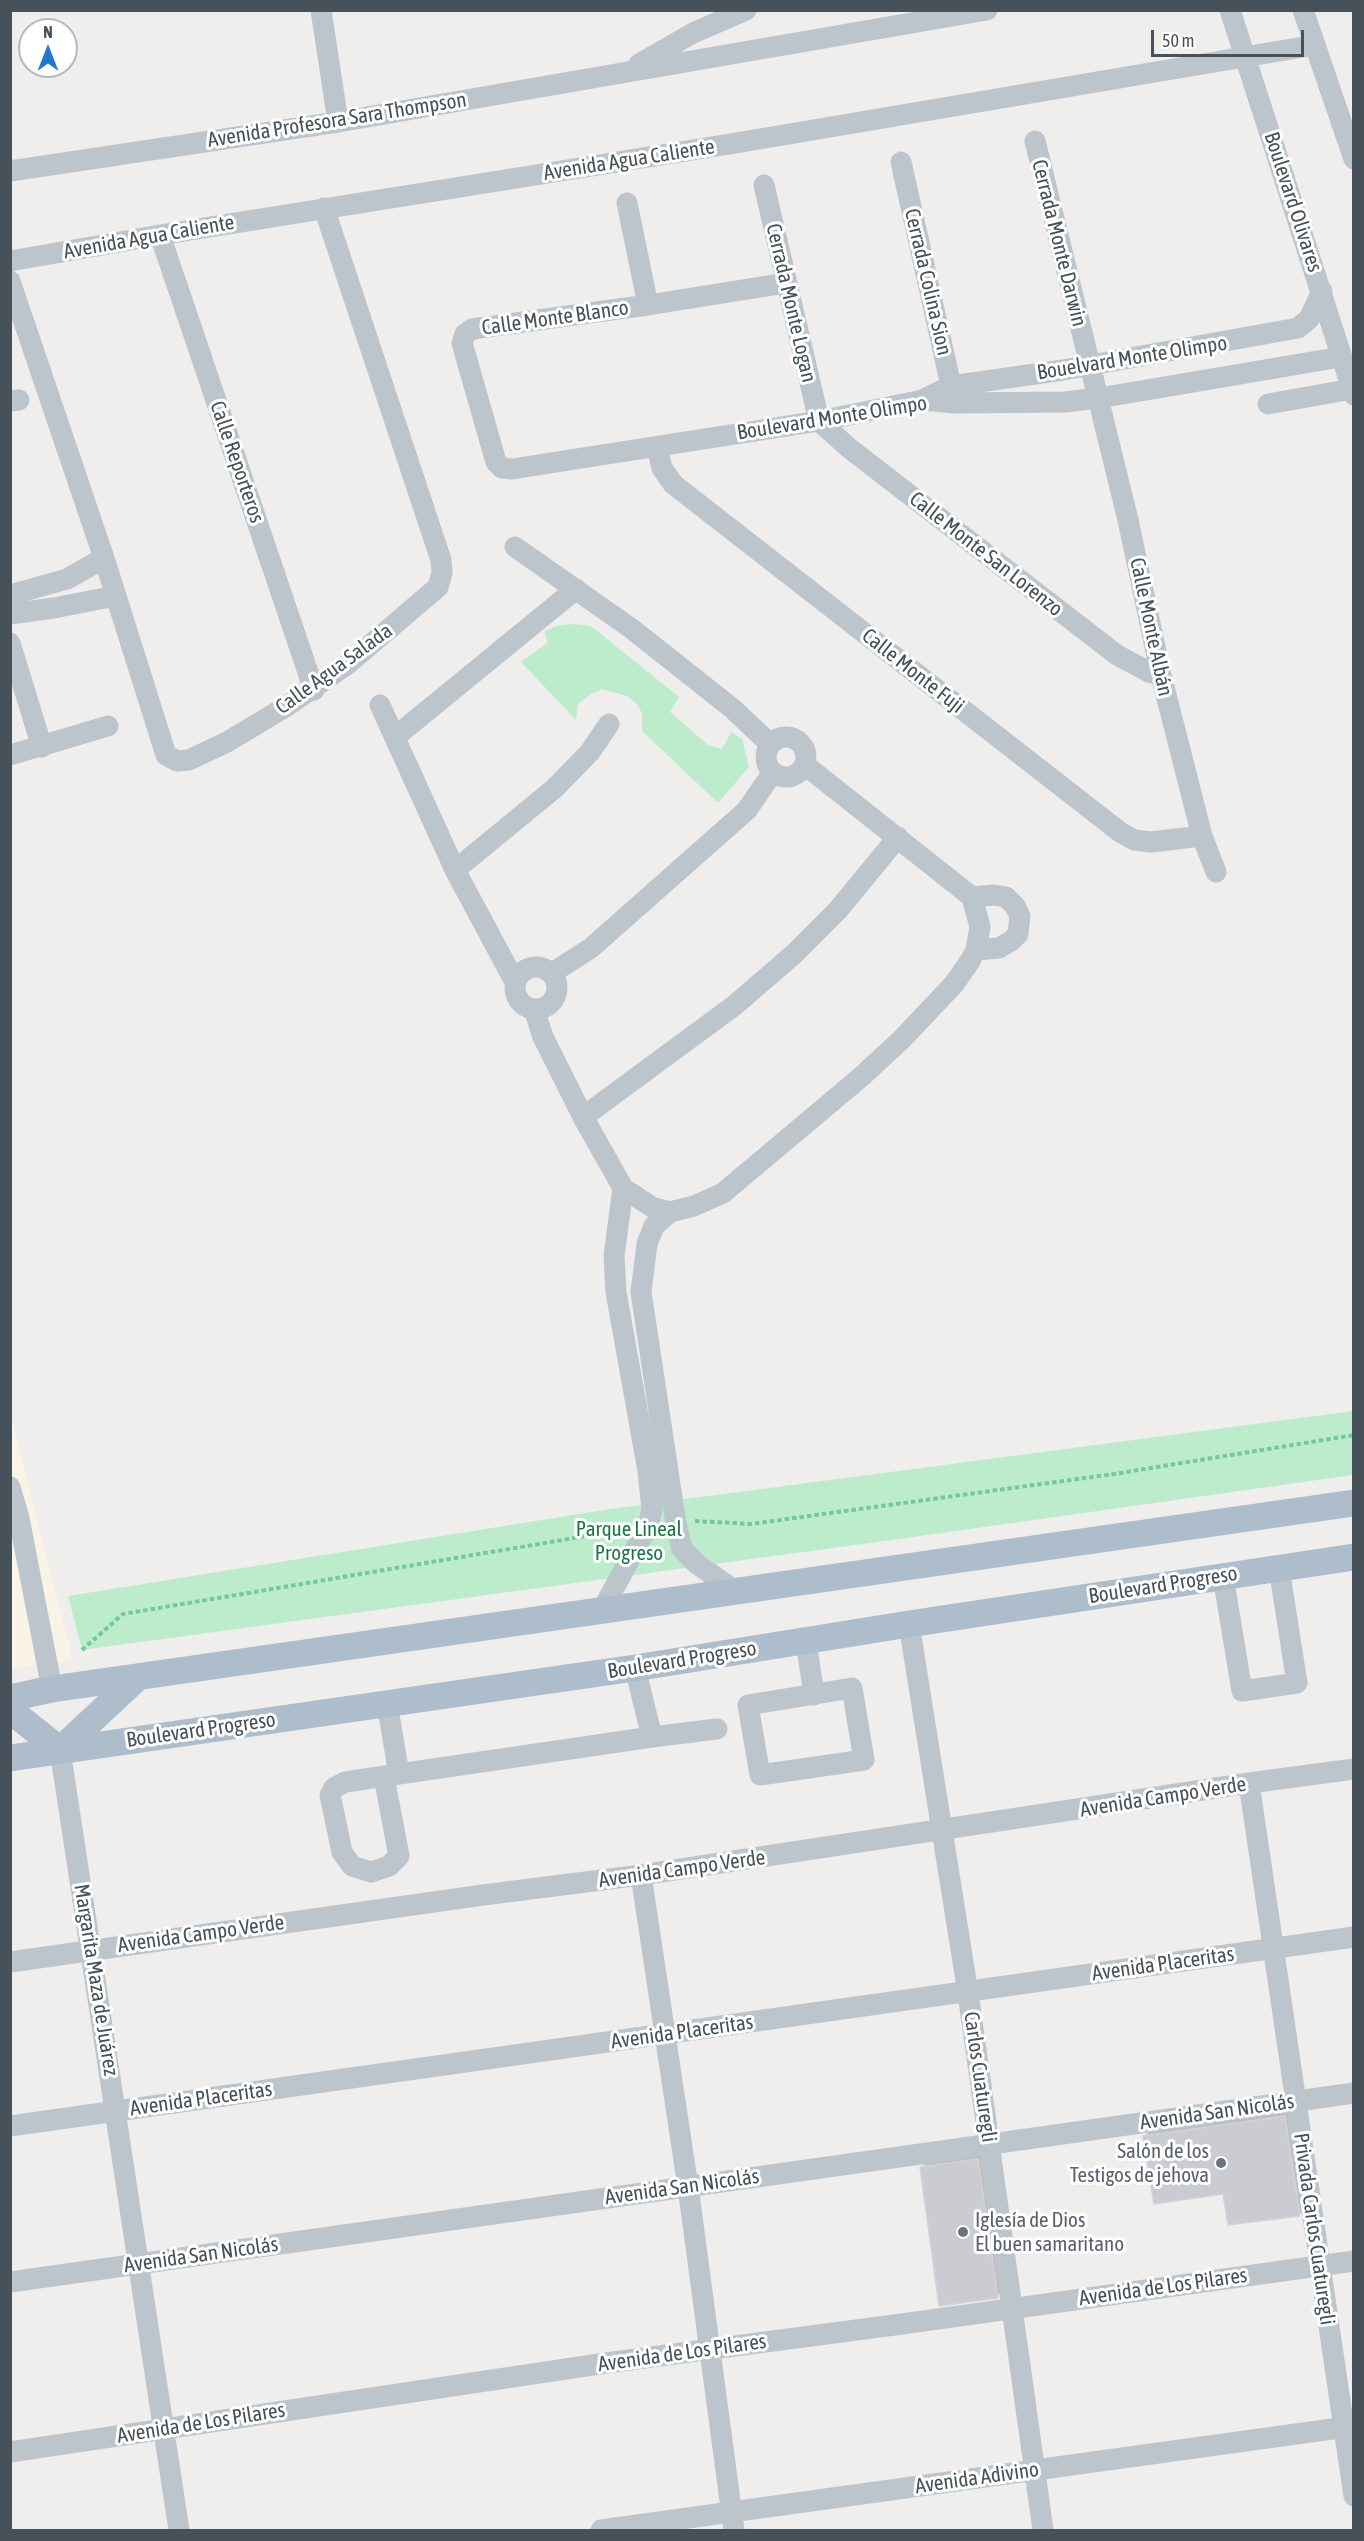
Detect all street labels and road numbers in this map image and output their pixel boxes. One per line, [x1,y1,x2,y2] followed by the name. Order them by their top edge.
[206,87,468,153] street label: Avenida Profesora Sara Thompson
[1258,129,1328,275] street label: Boulevard Olivares
[542,134,716,186] street label: Avenida Agua Caliente
[1026,157,1092,329] street label: Cerrada Monte Darwin
[899,206,957,358] street label: Cerrada Colina Sion
[62,210,236,264] street label: Avenida Agua Caliente
[760,221,822,385] street label: Cerrada Monte Logan
[480,295,630,341] street label: Calle Monte Blanco
[1035,331,1229,385] street label: Bouelvard Monte Olimpo
[735,391,929,445] street label: Boulevard Monte Olimpo
[204,398,270,526] street label: Calle Reporteros
[904,486,1068,622] street label: Calle Monte San Lorenzo
[1124,556,1178,698] street label: Calle Monte Albán
[271,618,397,720] street label: Calle Agua Salada
[857,623,969,719] street label: Calle Monte Fuji
[1087,1561,1239,1609] street label: Boulevard Progreso
[606,1636,758,1684] street label: Boulevard Progreso
[125,1707,277,1753] street label: Boulevard Progreso
[1078,1771,1248,1823] street label: Avenida Campo Verde
[597,1845,767,1893] street label: Avenida Campo Verde
[68,1882,124,2078] street label: Margarita Maza de Juárez
[116,1910,286,1958] street label: Avenida Campo Verde
[1090,1942,1236,1986] street label: Avenida Placeritas
[609,2010,755,2054] street label: Avenida Placeritas
[958,2010,1002,2144] street label: Carlos Cuaturegli
[128,2077,274,2121] street label: Avenida Placeritas
[1138,2089,1296,2135] street label: Avenida San Nicolás
[1288,2131,1340,2327] street label: Privada Carlos Cuaturegli
[603,2164,761,2210] street label: Avenida San Nicolás
[122,2232,280,2278] street label: Avenida San Nicolás
[1077,2263,1249,2311] street label: Avenida de Los Pilares
[596,2329,768,2377] street label: Avenida de Los Pilares
[115,2397,287,2449] street label: Avenida de Los Pilares
[914,2457,1040,2499] street label: Avenida Adivino

